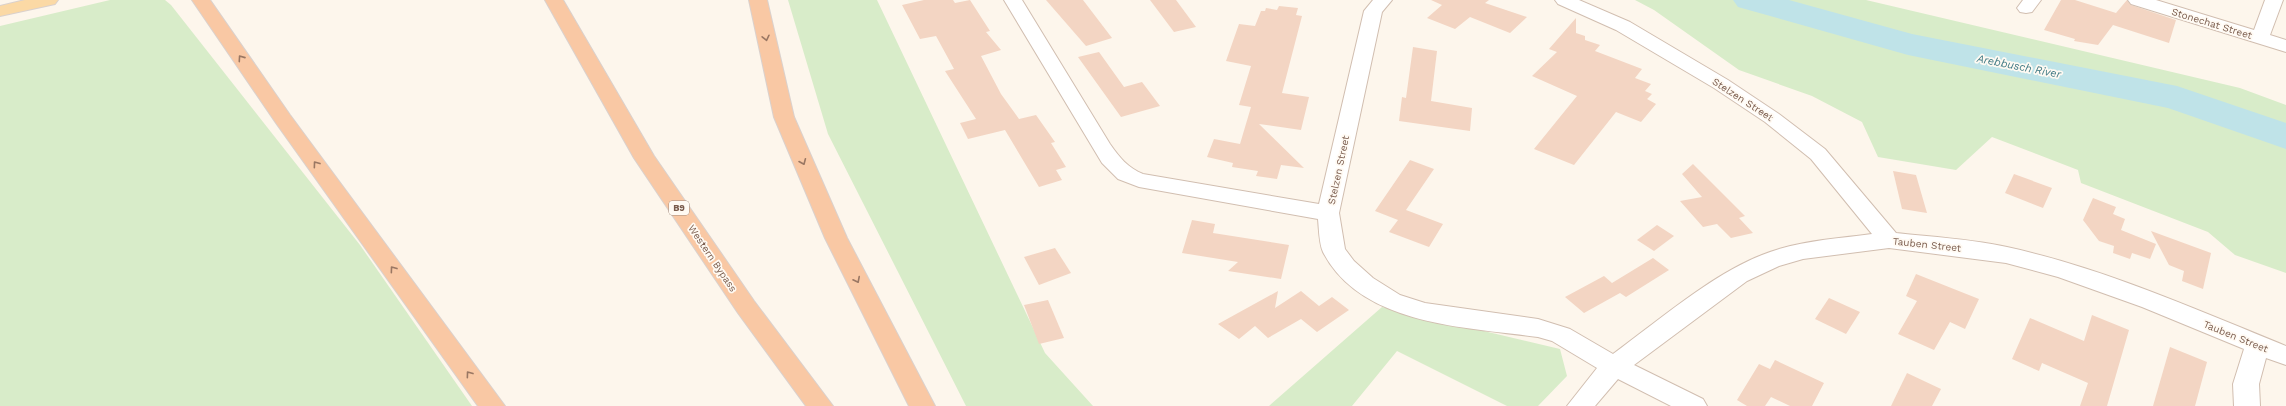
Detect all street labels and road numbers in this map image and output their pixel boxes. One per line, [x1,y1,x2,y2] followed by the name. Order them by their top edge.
[2170,6,2254,41] street label: Stonechat Street
[1710,76,1776,124] street label: Stelzen Street
[1326,134,1351,206] street label: Stelzen Street
[669,201,689,215] road number: B9
[686,223,739,294] street label: Western Bypass
[1892,235,1962,254] street label: Tauben Street
[2202,319,2270,355] street label: Tauben Street

